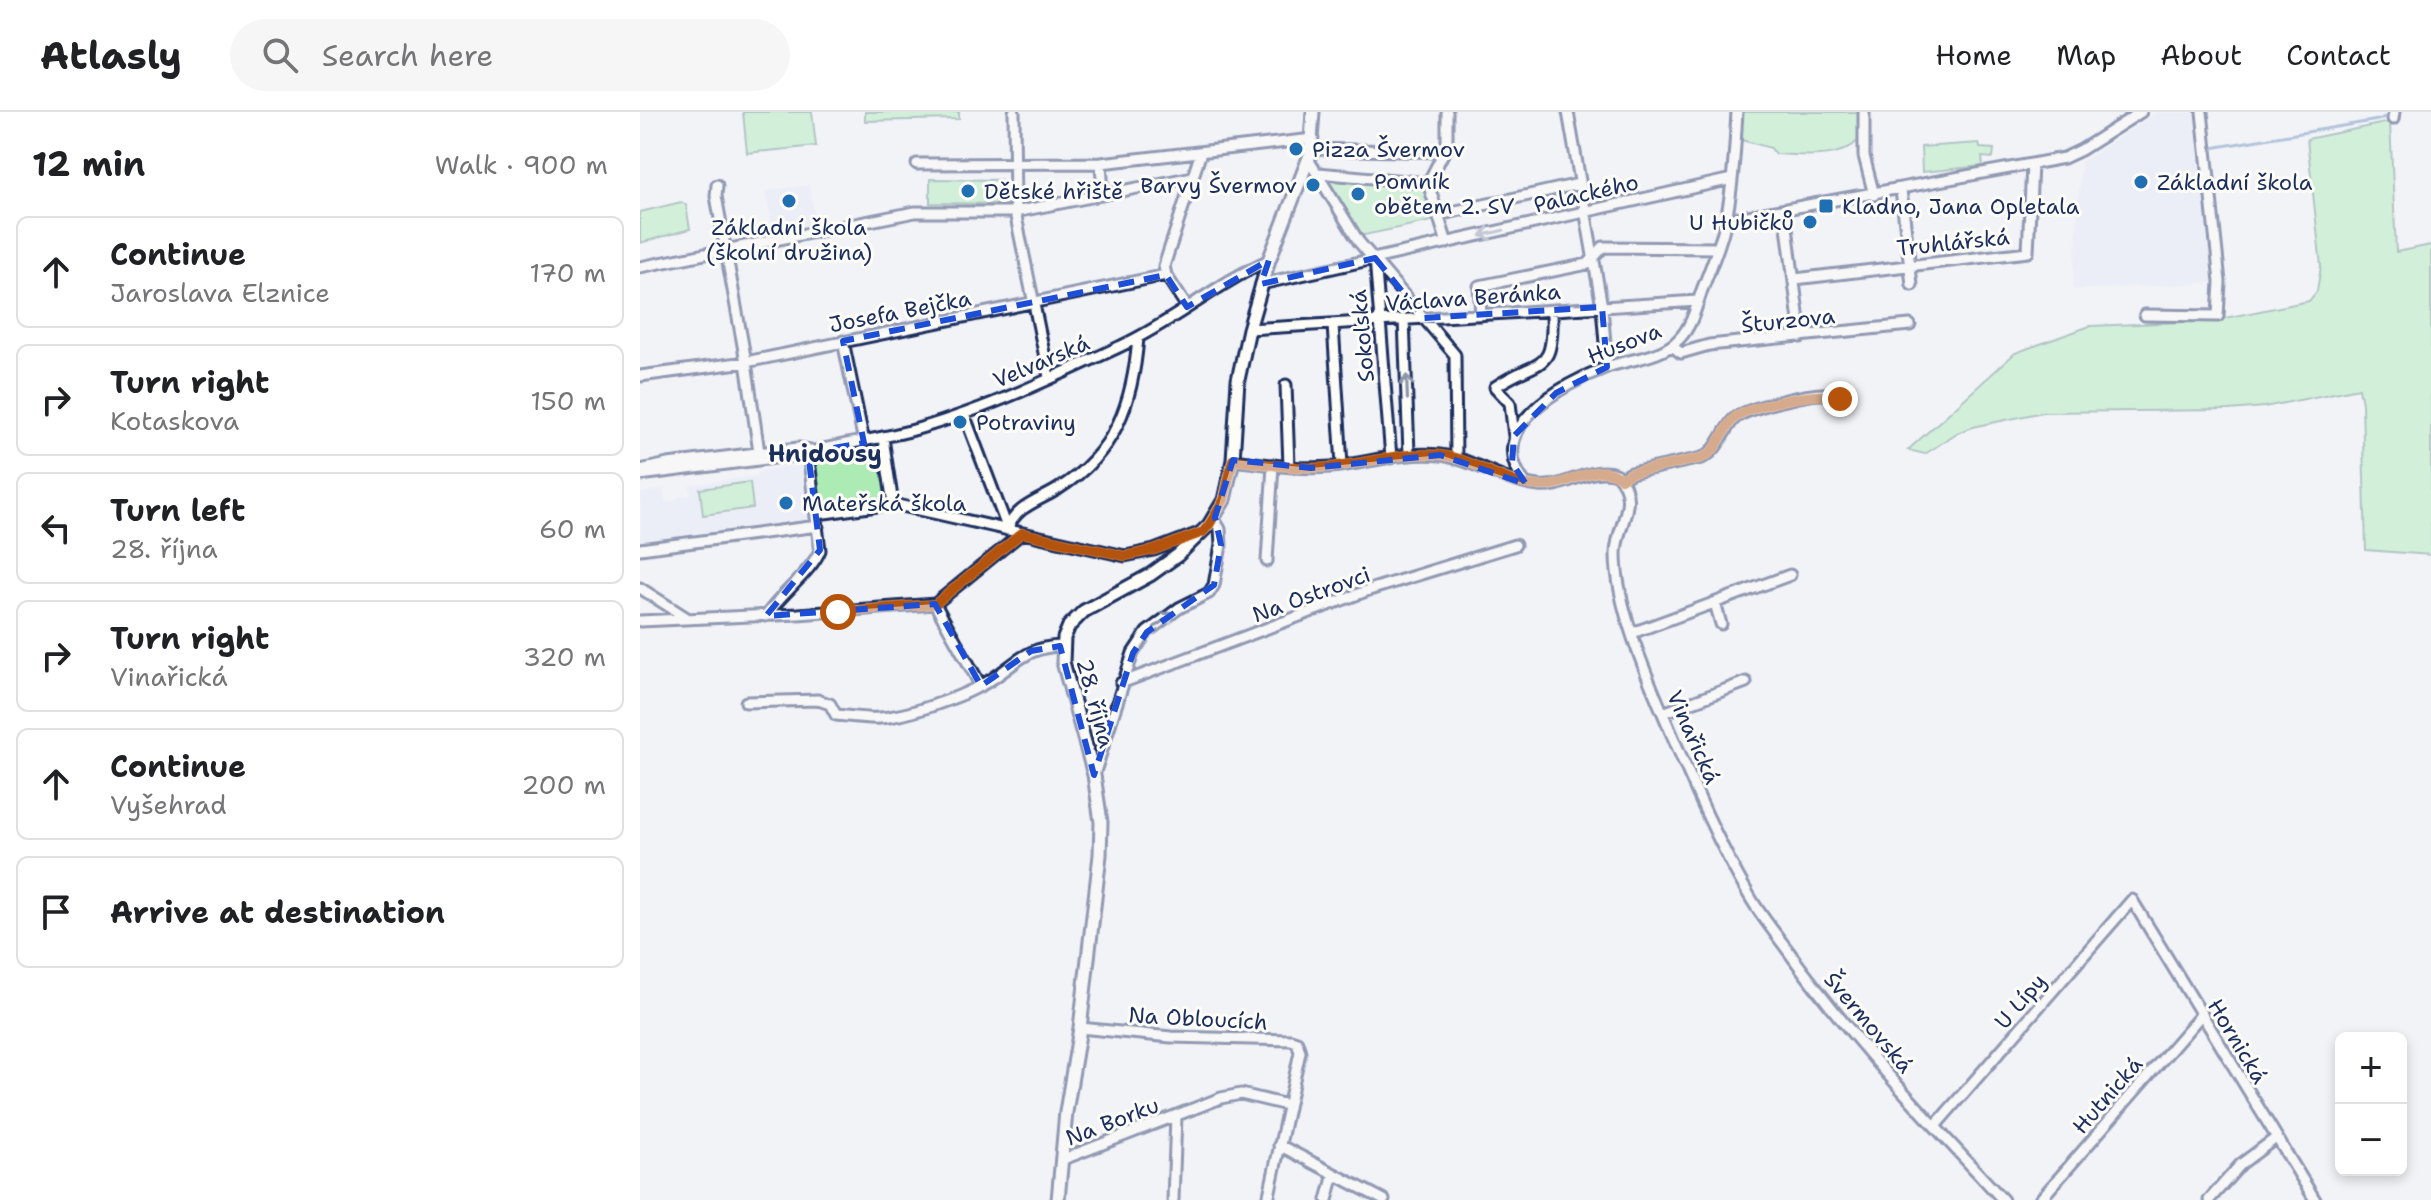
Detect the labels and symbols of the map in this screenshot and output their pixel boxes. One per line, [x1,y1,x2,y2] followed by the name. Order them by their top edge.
[1312,135,1465,164] place label: Pizza Švermov
[1287,140,1305,158] marker: Pizza Švermov
[1374,167,1515,221] place label: Pomník obětem 2. SV
[1531,167,1641,220] street label: Palackého
[2157,168,2313,197] place label: Základní škola
[1140,171,1297,200] place label: Barvy Švermov
[2132,173,2150,191] marker: Základní škola
[1304,176,1322,194] marker: Barvy Švermov
[984,177,1123,206] place label: Dětské hřiště
[959,182,977,200] marker: Dětské hřiště
[1349,185,1367,203] marker: Pomník obětem 2. SV
[780,192,798,210] marker: Základní škola (školní družina)
[1842,192,2080,221] place label: Kladno, Jana Opletala
[1817,197,1835,215] marker: Kladno, Jana Opletala
[1689,208,1794,237] place label: U Hubičků
[706,213,872,267] place label: Základní škola (školní družina)
[1801,213,1819,231] marker: U Hubičků
[1895,222,2011,263] street label: Truhlářská
[1479,226,1505,241] one-way arrow
[1384,277,1562,318] street label: Václava Beránka
[827,283,974,339] street label: Josefa Bejčka
[1344,288,1381,383] street label: Sokolská
[1740,301,1837,340] street label: Šturzova
[1583,316,1666,371] street label: Husova
[989,328,1094,395] street label: Velvarská
[1399,374,1414,401] one-way arrow
[1822,381,1858,417] route end
[976,408,1076,437] place label: Potraviny
[951,413,969,431] marker: Potraviny
[768,438,882,470] district label: Hnidousy
[802,489,967,518] place label: Mateřská škola
[777,494,795,512] marker: Mateřská škola
[1248,560,1374,629] street label: Na Ostrovci
[820,594,856,630] route start
[1152,611,1174,628] one-way arrow
[1070,655,1121,751] street label: 28. října
[1660,686,1727,789] street label: Vinařická
[1818,966,1920,1079] street label: Švermovská
[1988,967,2053,1035] street label: U Lípy
[2201,993,2274,1089] street label: Hornická
[1128,1000,1268,1037] street label: Na Obloucích
[2066,1050,2149,1140] street label: Hutnická
[1061,1090,1163,1153] street label: Na Borku

